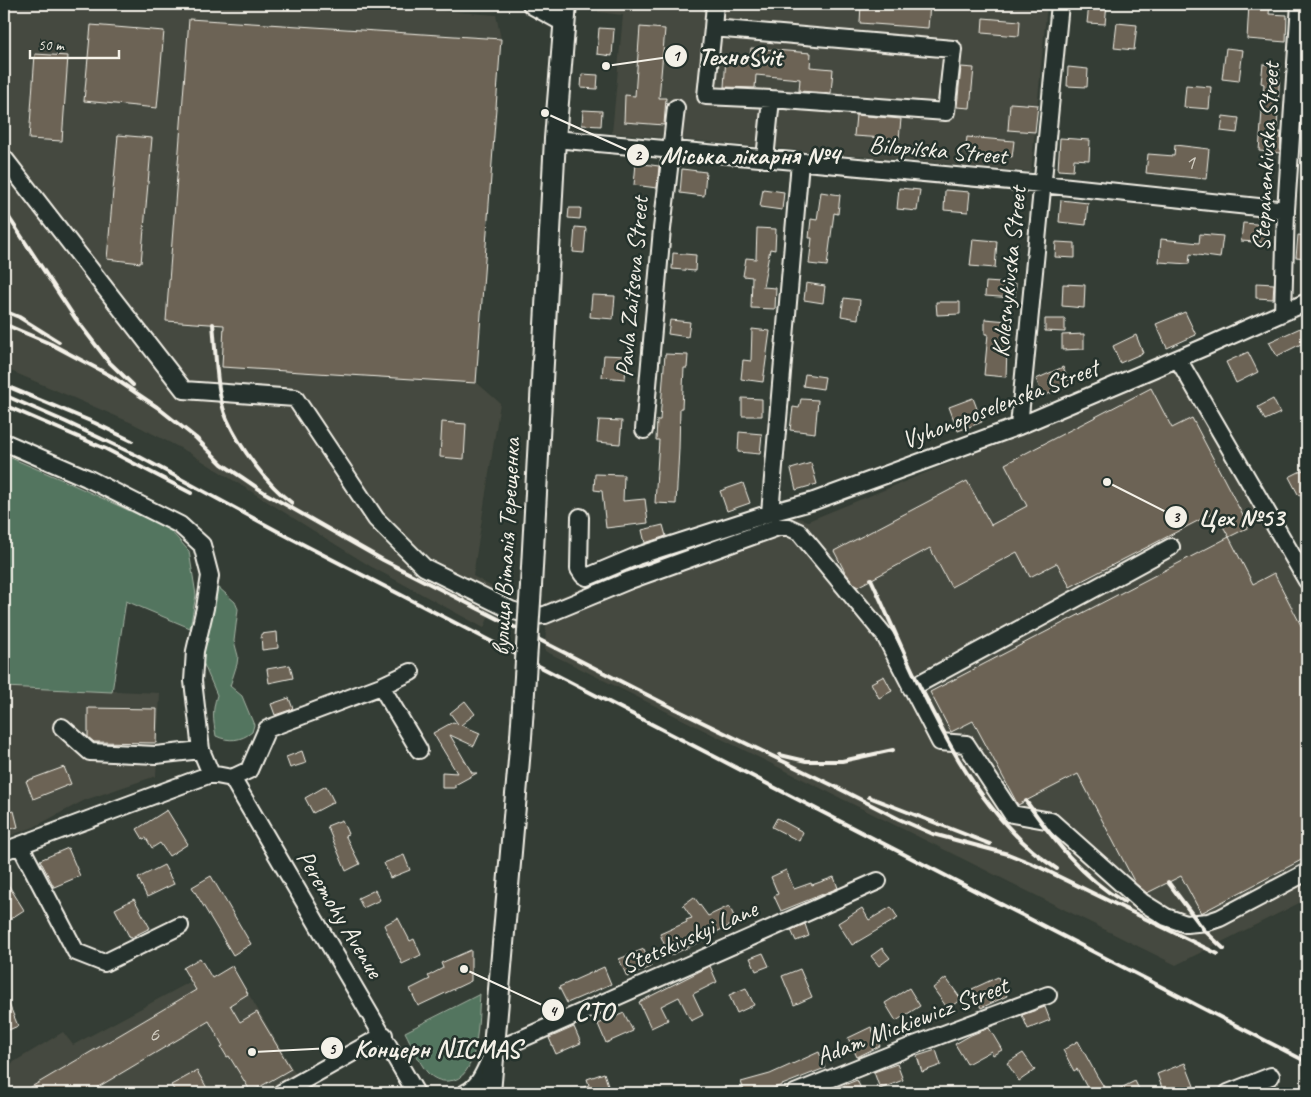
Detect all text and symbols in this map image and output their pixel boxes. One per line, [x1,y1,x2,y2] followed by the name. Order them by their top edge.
[30,28,119,60] scale bar
[663,35,792,76] callout: ТехноSvit
[38,36,65,55] text: 50 m
[698,40,785,73] text: ТехноSvit
[673,47,682,66] text: 1
[1245,59,1287,252] street label: Stepanenkivska Street
[868,128,1011,172] street label: Bilopilska Street
[626,135,850,176] callout: Міська лікарня №4
[660,139,843,172] text: Міська лікарня №4
[635,146,643,165] text: 2
[1185,148,1196,176] house number: 1
[984,182,1034,359] street label: Kolesnykivska Street
[608,193,656,379] street label: Pavla Zaitseva Street
[897,350,1106,456] street label: Vyhonoposelenska Street
[484,435,528,657] street label: вулиця Віталія Терещенка
[1163,496,1294,537] callout: Цех №53
[1198,501,1286,534] text: Цех №53
[1173,508,1181,527] text: 3
[289,844,392,986] street label: Peremohy Avenue
[616,892,764,981] street label: Stetskivskyi Lane
[811,969,1015,1072] street label: Adam Mickiewicz Street
[540,990,624,1031] callout: СТО
[575,995,617,1028] text: СТО
[550,1002,559,1021] text: 4
[149,1020,160,1048] house number: 6
[320,1028,530,1069] callout: Концерн NICMAS
[354,1032,526,1065] text: Концерн NICMAS
[329,1040,337,1059] text: 5

